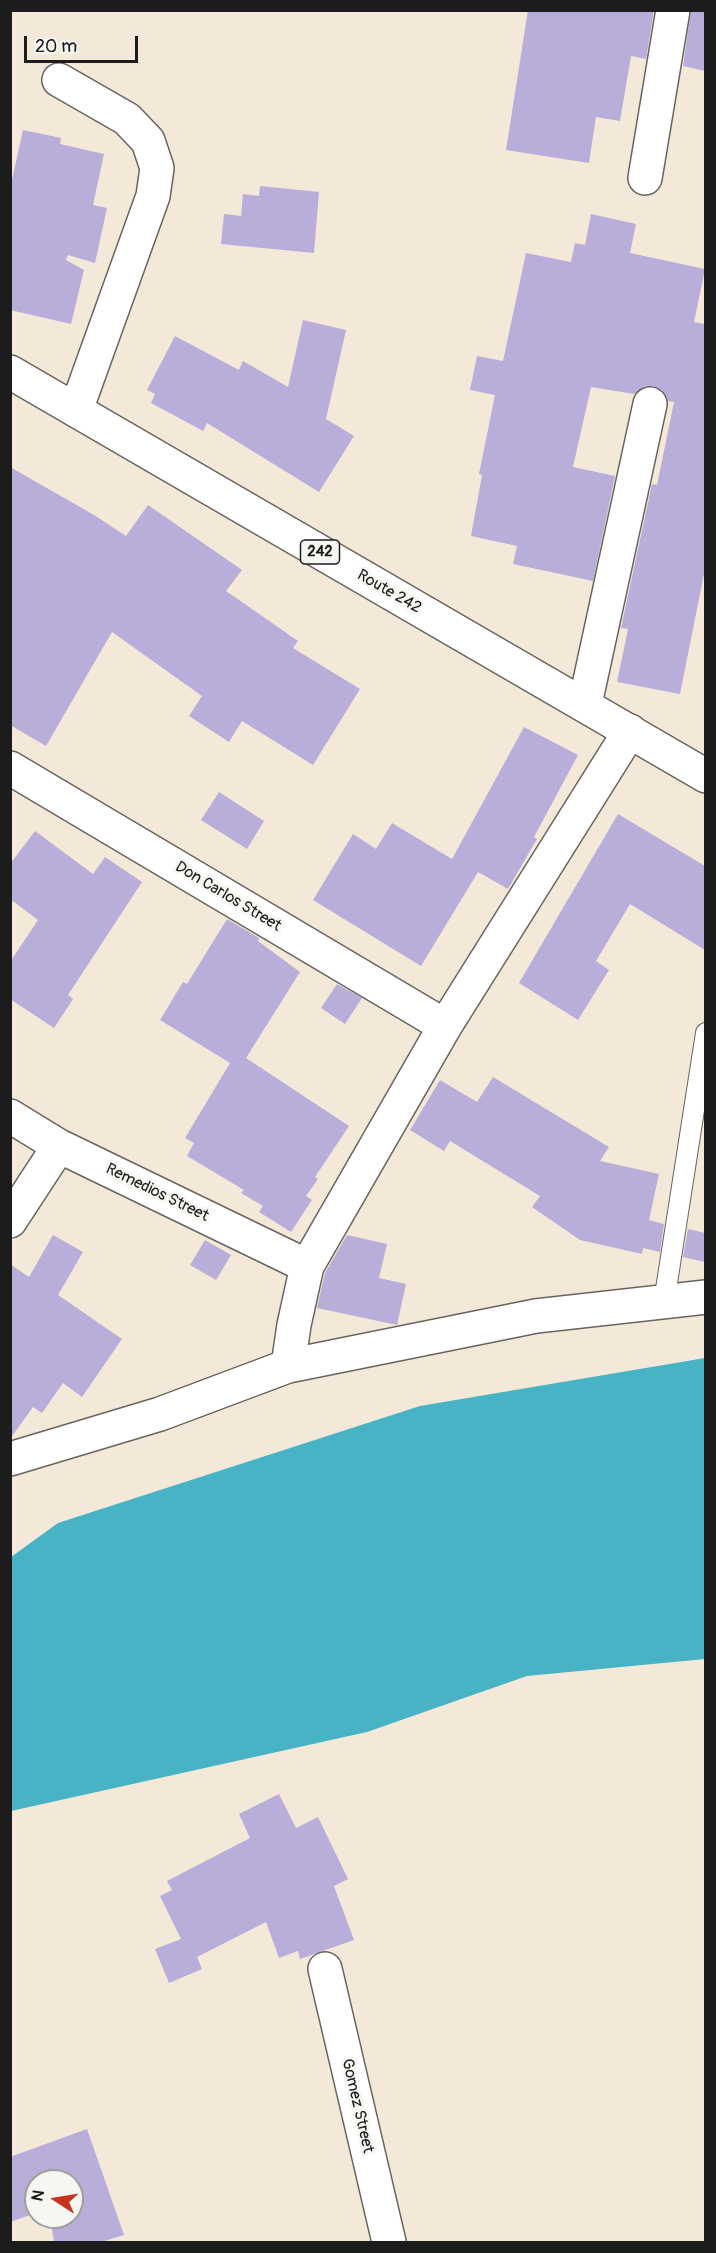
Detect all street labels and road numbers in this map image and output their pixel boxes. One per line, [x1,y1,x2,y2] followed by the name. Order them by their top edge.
[300,540,340,564] road number: 242
[354,566,424,618] street label: Route 242
[171,858,285,936] street label: Don Carlos Street
[102,1160,212,1226] street label: Remedios Street
[337,2057,377,2155] street label: Gomez Street

